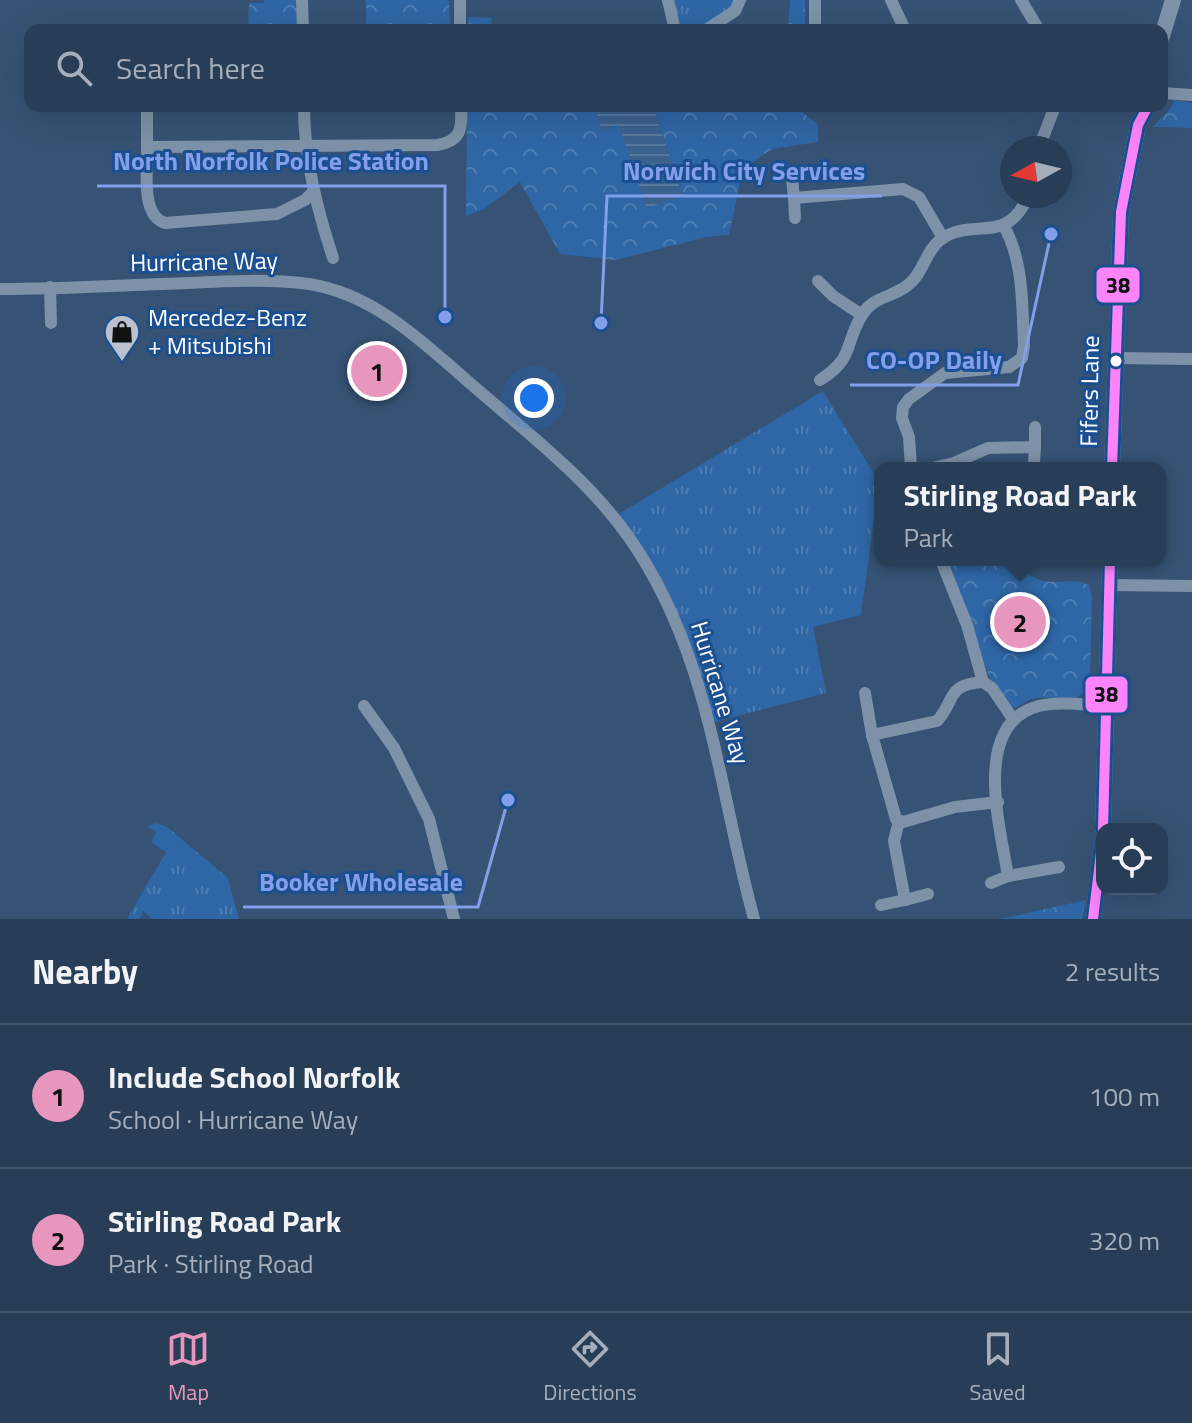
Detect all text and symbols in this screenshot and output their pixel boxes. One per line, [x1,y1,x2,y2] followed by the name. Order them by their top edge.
[24,24,1168,112] search box
[116,45,265,91] text: Search here
[52,46,96,90] icon: search
[97,136,445,186] callout: North Norfolk Police Station
[1000,136,1072,208] north arrow
[113,141,429,180] text: North Norfolk Police Station
[607,146,882,196] callout: Norwich City Services
[623,151,865,190] text: Norwich City Services
[130,242,279,280] street label: Hurricane Way
[1095,266,1141,304] line badge: 38
[1106,268,1130,302] text: 38
[148,299,307,363] place label: Mercedez-Benz + Mitsubishi
[103,313,141,363] shop icon: Mercedez-Benz + Mitsubishi
[850,335,1018,385] callout: CO-OP Daily
[1070,335,1108,447] street label: Fifers Lane
[866,340,1002,379] text: CO-OP Daily
[351,341,403,401] pin: 1
[1108,353,1124,369] unlabelled marker
[514,378,554,418] your location
[874,462,1166,566] popup
[903,472,1137,518] text: Stirling Road Park
[903,518,953,557] text: Park
[994,592,1046,652] pin: 2
[682,617,760,769] street label: Hurricane Way
[1084,675,1129,714] line badge: 38
[1094,677,1118,711] text: 38
[1096,823,1168,895] map controls
[1096,823,1168,895] button: locate
[243,857,478,907] callout: Booker Wholesale
[259,862,463,901] text: Booker Wholesale
[32,945,138,997] text: Nearby
[1065,952,1160,991] text: 2 results
[108,1054,400,1100] text: Include School Norfolk
[51,1077,65,1116] text: 1
[1089,1077,1160,1116] text: 100 m
[108,1100,358,1139] text: School · Hurricane Way
[108,1198,341,1244] text: Stirling Road Park
[51,1221,65,1260] text: 2
[1089,1221,1160,1260] text: 320 m
[108,1244,314,1283] text: Park · Stirling Road
[166,1327,210,1409] tab: Map
[543,1327,637,1409] tab: Directions
[970,1327,1026,1409] tab: Saved

